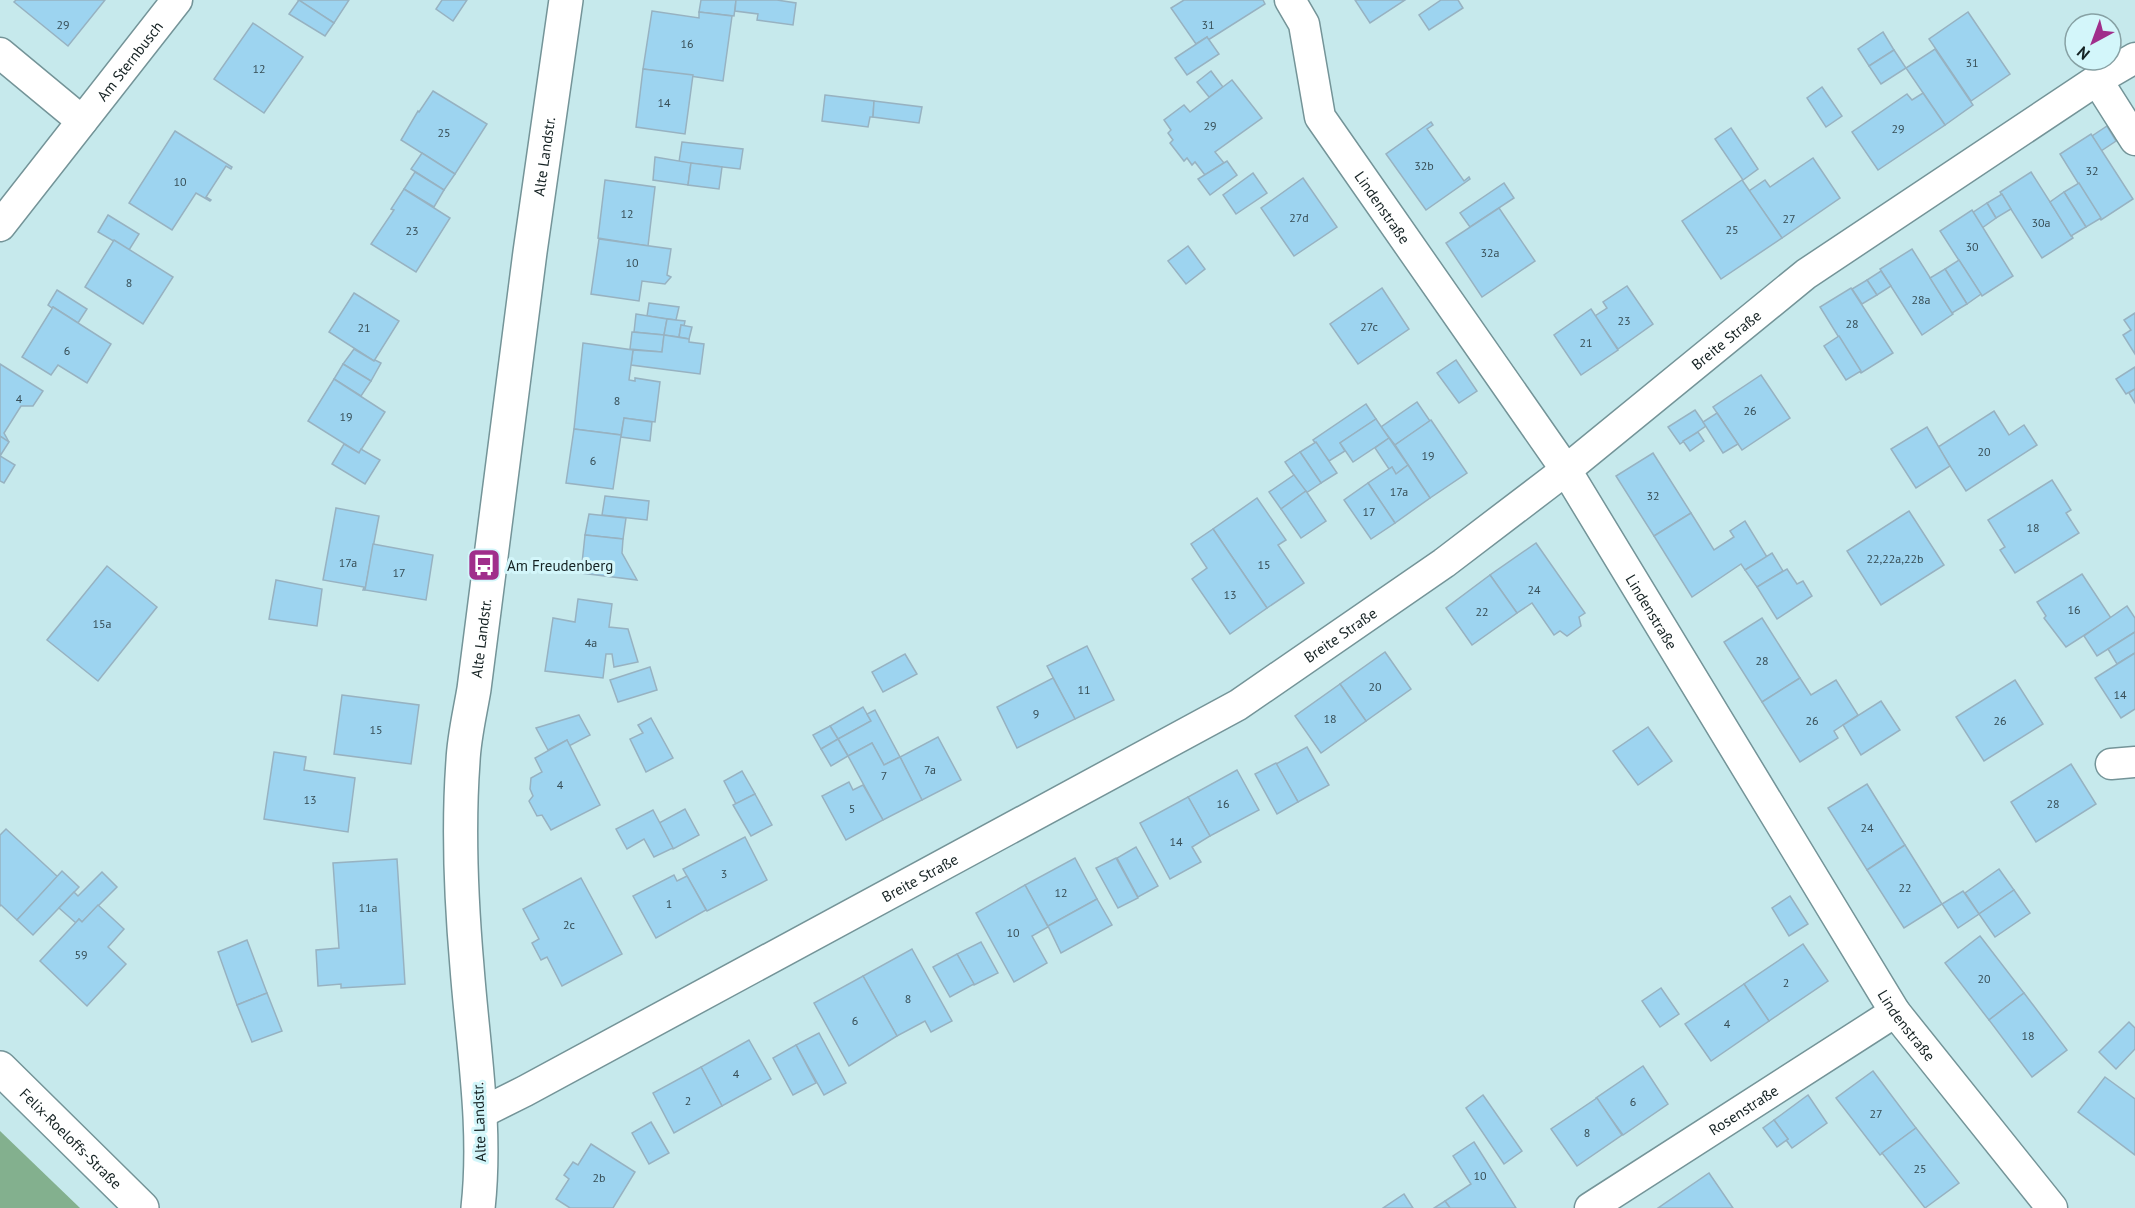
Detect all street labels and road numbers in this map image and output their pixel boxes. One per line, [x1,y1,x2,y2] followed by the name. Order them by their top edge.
[92,17,167,104] street label: Am Sternbusch
[529,116,559,197] street label: Alte Landstr.
[1351,167,1415,247] street label: Lindenstraße
[1687,305,1765,373] street label: Breite Straße
[1622,571,1682,653] street label: Lindenstraße
[466,597,495,679] street label: Alte Landstr.
[1300,603,1380,666] street label: Breite Straße
[878,849,961,906] street label: Breite Straße
[1874,986,1940,1065] street label: Lindenstraße
[1705,1080,1781,1139] street label: Rosenstraße
[468,1082,490,1162] street label: Alte Landstr.
[16,1084,126,1193] street label: Felix-Roeloffs-Straße

